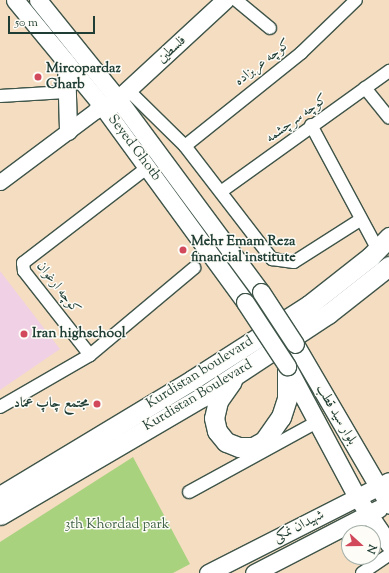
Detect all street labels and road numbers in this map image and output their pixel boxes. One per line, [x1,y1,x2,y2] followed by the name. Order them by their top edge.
[154,33,190,67] street label: فلسطین
[232,36,294,90] street label: کوچه عربزاده
[263,91,331,147] street label: کوچه سرچشمه
[104,112,164,184] street label: Seyed Ghotb
[32,258,84,318] street label: کوچه ارغوان
[143,333,257,413] street label: Kurdistan boulevard
[140,357,256,435] street label: Kurdistan Boulevard
[312,382,360,448] street label: بلوار سید قطب
[271,507,327,547] street label: شهیدان نمکی

